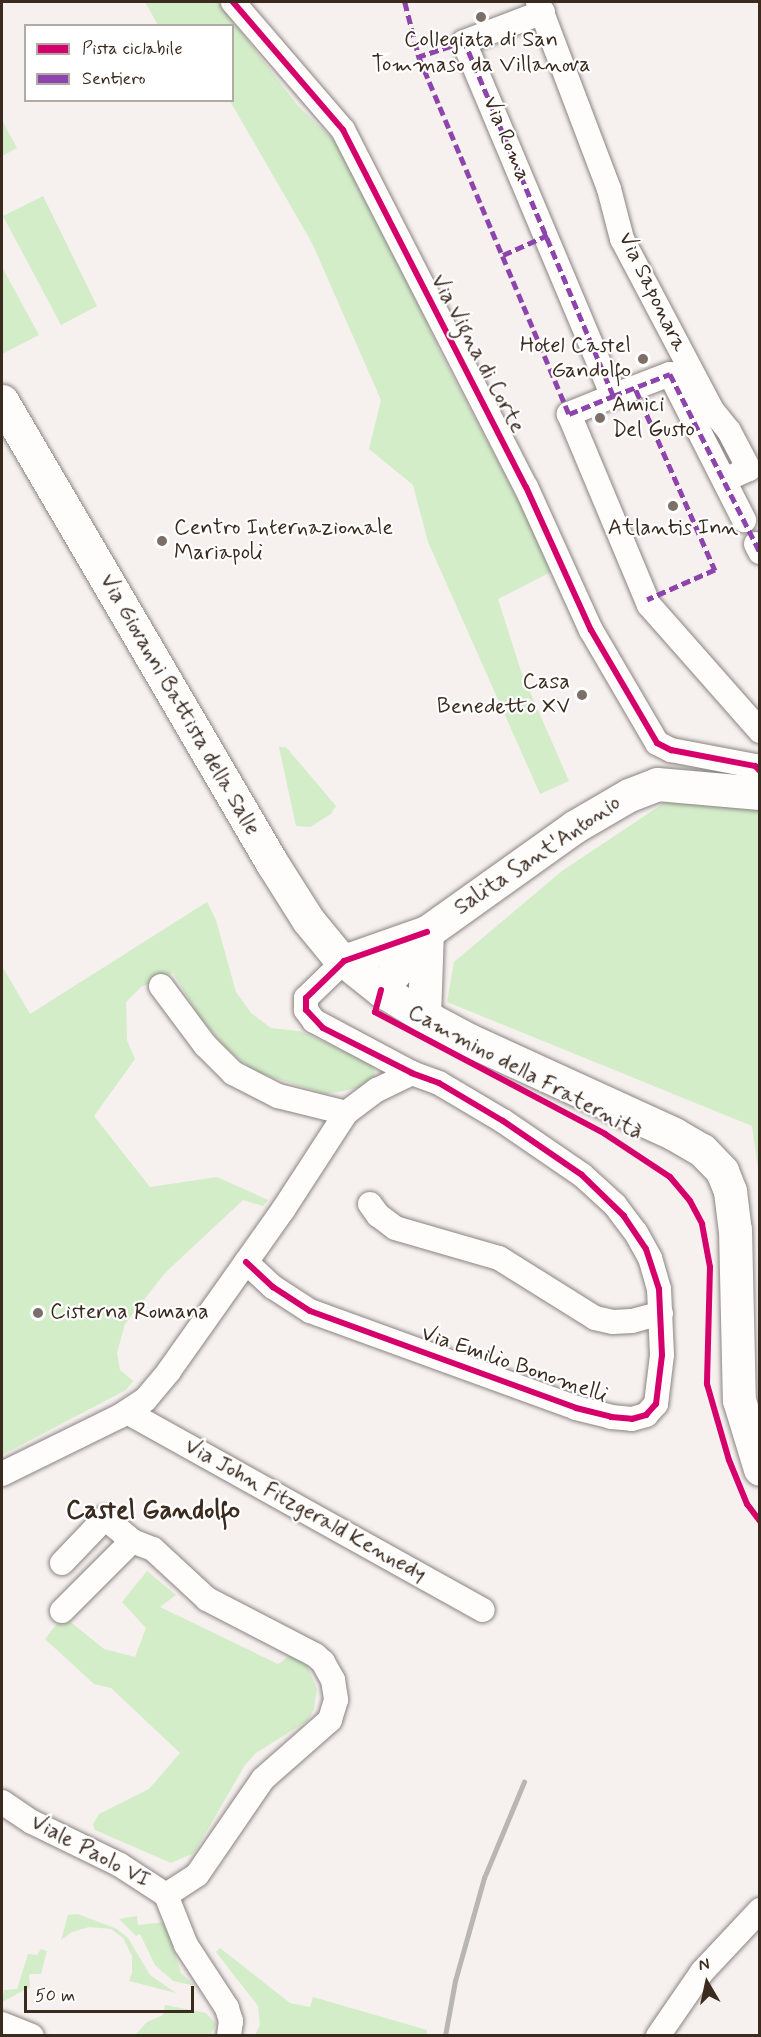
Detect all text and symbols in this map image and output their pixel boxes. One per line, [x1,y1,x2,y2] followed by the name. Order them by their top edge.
[474,10,488,24] marker: Collegiata di San Tommaso da Villanova
[24,24,234,102] legend
[378,27,584,78] place label: Collegiata di San Tommaso da Villanova
[82,37,183,61] text: Pista ciclabile
[82,67,146,91] text: Sentiero
[476,92,536,186] street label: Via Roma
[612,229,692,355] street label: Via Saponara
[424,271,530,437] street label: Via Vigna di Corte
[522,333,631,384] place label: Hotel Castel Gandolfo
[636,352,650,366] marker: Hotel Castel Gandolfo
[612,392,697,444] place label: Amici Del Gusto
[593,411,607,425] marker: Amici Del Gusto
[666,499,680,513] marker: Atlantis Inn
[174,515,393,566] place label: Centro Internazionale Mariapoli
[610,516,736,542] place label: Atlantis Inn
[155,534,169,548] marker: Centro Internazionale Mariapoli
[94,571,264,839] street label: Via Giovanni Battista della Salle
[437,669,570,720] place label: Casa Benedetto XV
[575,688,589,702] marker: Casa Benedetto XV
[452,792,624,920] street label: Salita Sant'Antonio
[409,1003,641,1143] street label: Cammino della Fraternità
[50,1300,217,1326] place label: Cisterna Romana
[31,1306,45,1320] marker: Cisterna Romana
[417,1321,611,1409] street label: Via Emilio Bonomelli
[178,1433,432,1589] street label: Via John Fitzgerald Kennedy
[68,1496,238,1528] district label: Castel Gandolfo
[27,1810,153,1894] street label: Viale Paolo VI
[677,1953,737,2013] north arrow
[697,1954,711,1976] text: N
[27,1974,196,2012] scale bar
[35,1984,75,2008] text: 50 m

